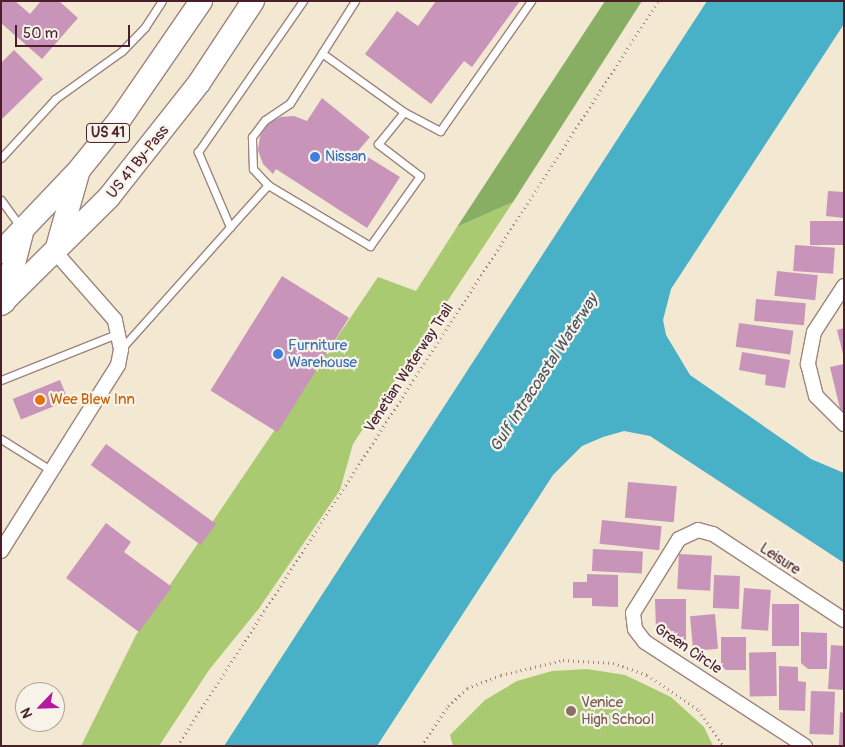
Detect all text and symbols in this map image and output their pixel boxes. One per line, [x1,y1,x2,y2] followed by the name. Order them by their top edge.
[18,15,132,47] scale bar
[23,24,58,43] text: 50 m
[86,122,130,144] road number: US 41
[103,122,173,202] street label: US 41 By-Pass
[325,148,366,166] place label: Nissan
[309,151,321,163] marker: Nissan
[486,291,602,455] water label: Gulf Intracoastal Waterway
[361,300,457,436] street label: Venetian Waterway Trail
[288,336,357,371] place label: Furniture Warehouse
[272,348,284,360] marker: Furniture Warehouse
[50,391,135,409] place label: Wee Blew Inn
[34,394,46,406] marker: Wee Blew Inn
[756,539,804,579] street label: Leisure
[651,620,725,678] street label: Green Circle
[15,682,65,732] north arrow
[581,693,654,728] place label: Venice High School
[17,705,36,721] text: N
[565,705,577,717] marker: Venice High School

